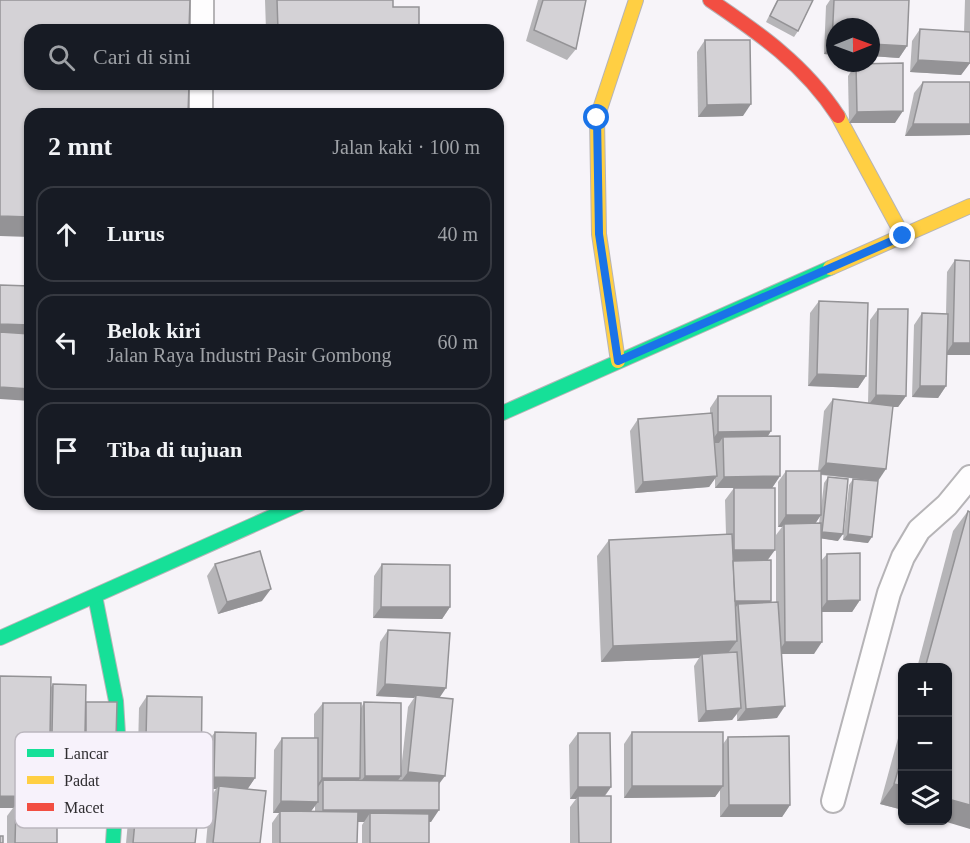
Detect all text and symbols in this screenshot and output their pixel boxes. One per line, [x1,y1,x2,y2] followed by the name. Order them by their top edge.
[826,18,880,72] north arrow
[24,24,504,90] search box
[45,41,78,74] icon: search
[93,44,191,69] text: Cari di sini
[583,104,609,130] route start
[48,132,112,161] text: 2 mnt
[332,136,480,158] text: Jalan kaki · 100 m
[50,218,83,251] icon: ahead
[107,221,164,246] text: Lurus
[889,222,915,248] route end
[437,223,478,245] text: 40 m
[107,318,201,343] text: Belok kiri
[50,326,83,359] icon: left
[437,331,478,353] text: 60 m
[107,344,391,366] text: Jalan Raya Industri Pasir Gombong
[50,434,83,467] icon: arrive
[107,437,242,462] text: Tiba di tujuan
[898,663,952,825] map controls
[898,663,952,717] button: +
[898,717,952,771] button: −
[15,732,213,828] legend
[64,745,109,762] text: Lancar
[898,771,952,825] button: layers
[64,772,100,789] text: Padat
[64,799,105,816] text: Macet

